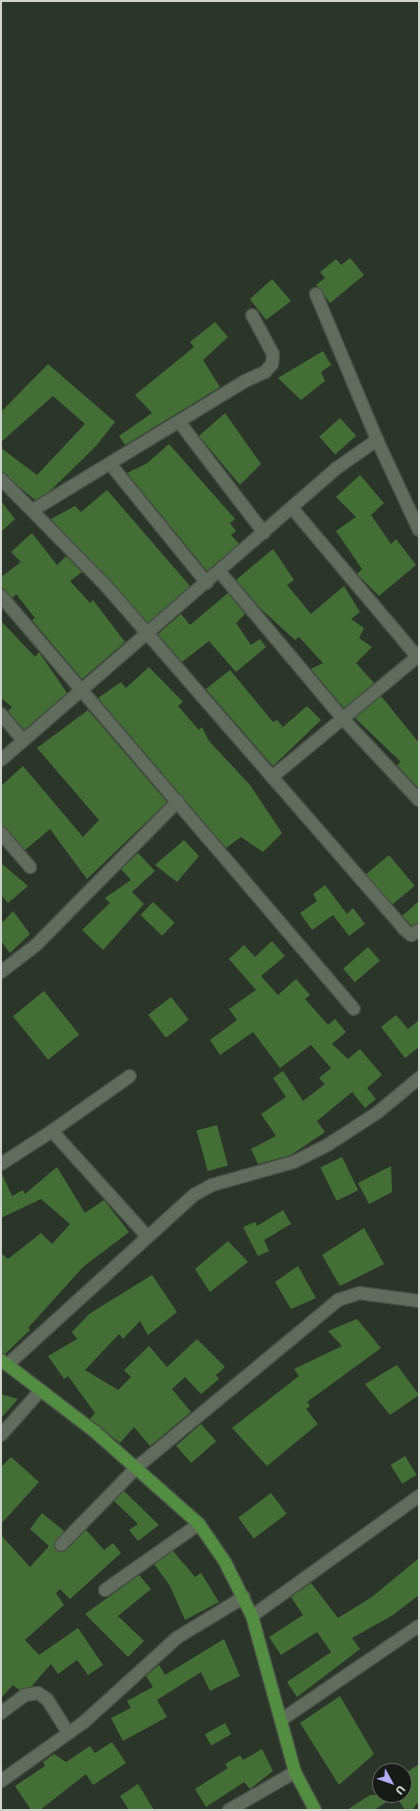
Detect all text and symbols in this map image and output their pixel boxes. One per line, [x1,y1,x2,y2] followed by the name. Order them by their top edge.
[372,1763,412,1803] north arrow
[393,1783,408,1798] text: U

